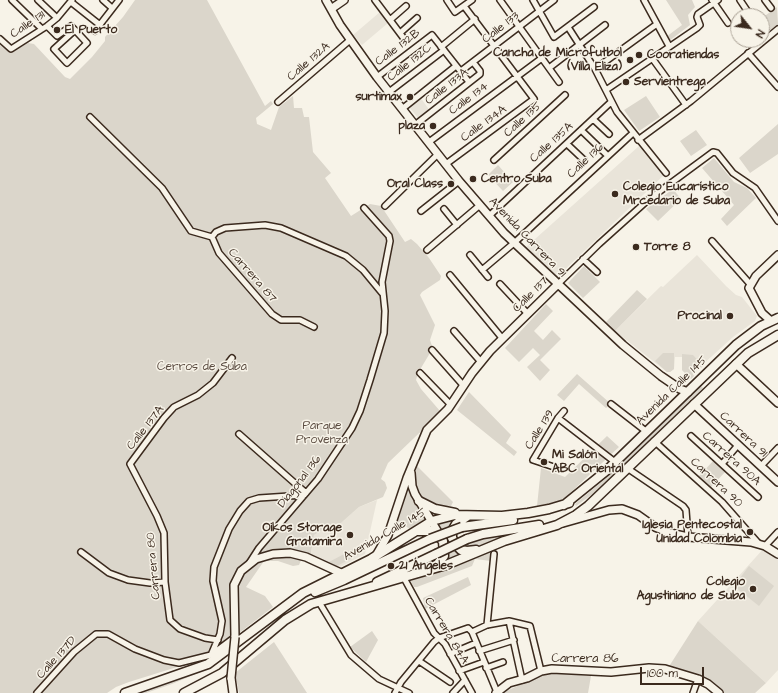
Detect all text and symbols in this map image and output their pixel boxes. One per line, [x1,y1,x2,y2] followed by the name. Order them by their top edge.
[8,8,48,42] street label: Calle 131
[730,8,770,48] north arrow
[479,9,523,47] street label: Calle 133
[65,23,117,37] place label: El Puerto
[52,25,62,35] marker: El Puerto
[373,26,423,70] street label: Calle 132B
[752,27,768,40] text: N
[285,40,333,84] street label: Calle 132A
[385,41,435,85] street label: Calle 132C
[493,46,622,74] place label: Cancha de Microfutbol (Villa Eliza)
[647,48,719,62] place label: Cooratiendas
[634,50,644,60] marker: Cooratiendas
[625,55,635,65] marker: Cancha de Microfutbol (Villa Eliza)
[422,66,472,108] street label: Calle 133A
[634,75,706,89] place label: Servientrega
[621,77,631,87] marker: Servientrega
[447,80,491,118] street label: Calle 134
[356,90,402,104] place label: surtimax
[405,92,415,102] marker: surtimax
[501,99,545,141] street label: Calle 135
[458,103,510,145] street label: Calle 134A
[398,119,425,133] place label: plaza
[527,120,577,166] street label: Calle 135A
[428,121,438,131] marker: plaza
[565,140,607,182] street label: Calle 136
[481,172,552,186] place label: Centro Suba
[468,174,478,184] marker: Centro Suba
[387,177,443,191] place label: Oral Class
[446,179,456,189] marker: Oral Class
[623,180,730,208] place label: Colegio Eucarístico Mrcedario de Suba
[610,189,620,199] marker: Colegio Eucarístico Mrcedario de Suba
[485,195,569,281] street label: Avenida Carrera 91
[644,240,691,254] place label: Torre 8
[631,242,641,252] marker: Torre 8
[225,246,279,306] street label: Carrera 87
[510,274,552,316] street label: Calle 137
[678,309,722,323] place label: Procinal
[725,311,735,321] marker: Procinal
[633,353,711,429] street label: Avenida Calle 145
[157,360,247,374] park label: Cerros de Suba
[124,403,168,453] street label: Calle 137A
[522,407,558,453] street label: Calle 139
[716,409,770,461] street label: Carrera 91
[296,419,348,447] park label: Parque Provenza
[699,429,763,489] street label: Carrera 90A
[552,448,623,476] place label: Mi Salón ABC Oriental
[275,453,325,511] street label: Diagonal 136
[687,455,745,511] street label: Carrera 90
[539,457,549,467] marker: Mi Salón ABC Oriental
[341,505,429,565] street label: Avenida Calle 145
[642,518,742,546] place label: Iglesia Pentecostal Unidad Colombia
[262,521,342,549] place label: Oikos Storage Gratamira
[745,527,755,537] marker: Iglesia Pentecostal Unidad Colombia
[345,530,355,540] marker: Oikos Storage Gratamira
[144,532,164,600] street label: Carrera 80
[399,559,453,573] place label: 21 Ángeles
[386,561,396,571] marker: 21 Ángeles
[637,575,745,603] place label: Colegio Agustiniano de Suba
[748,584,758,594] marker: Colegio Agustiniano de Suba
[420,595,472,667] street label: Carrera 84A
[34,634,80,682] street label: Calle 137D
[551,652,619,666] street label: Carrera 86
[642,659,706,685] scale bar
[647,665,678,682] text: 100 m

